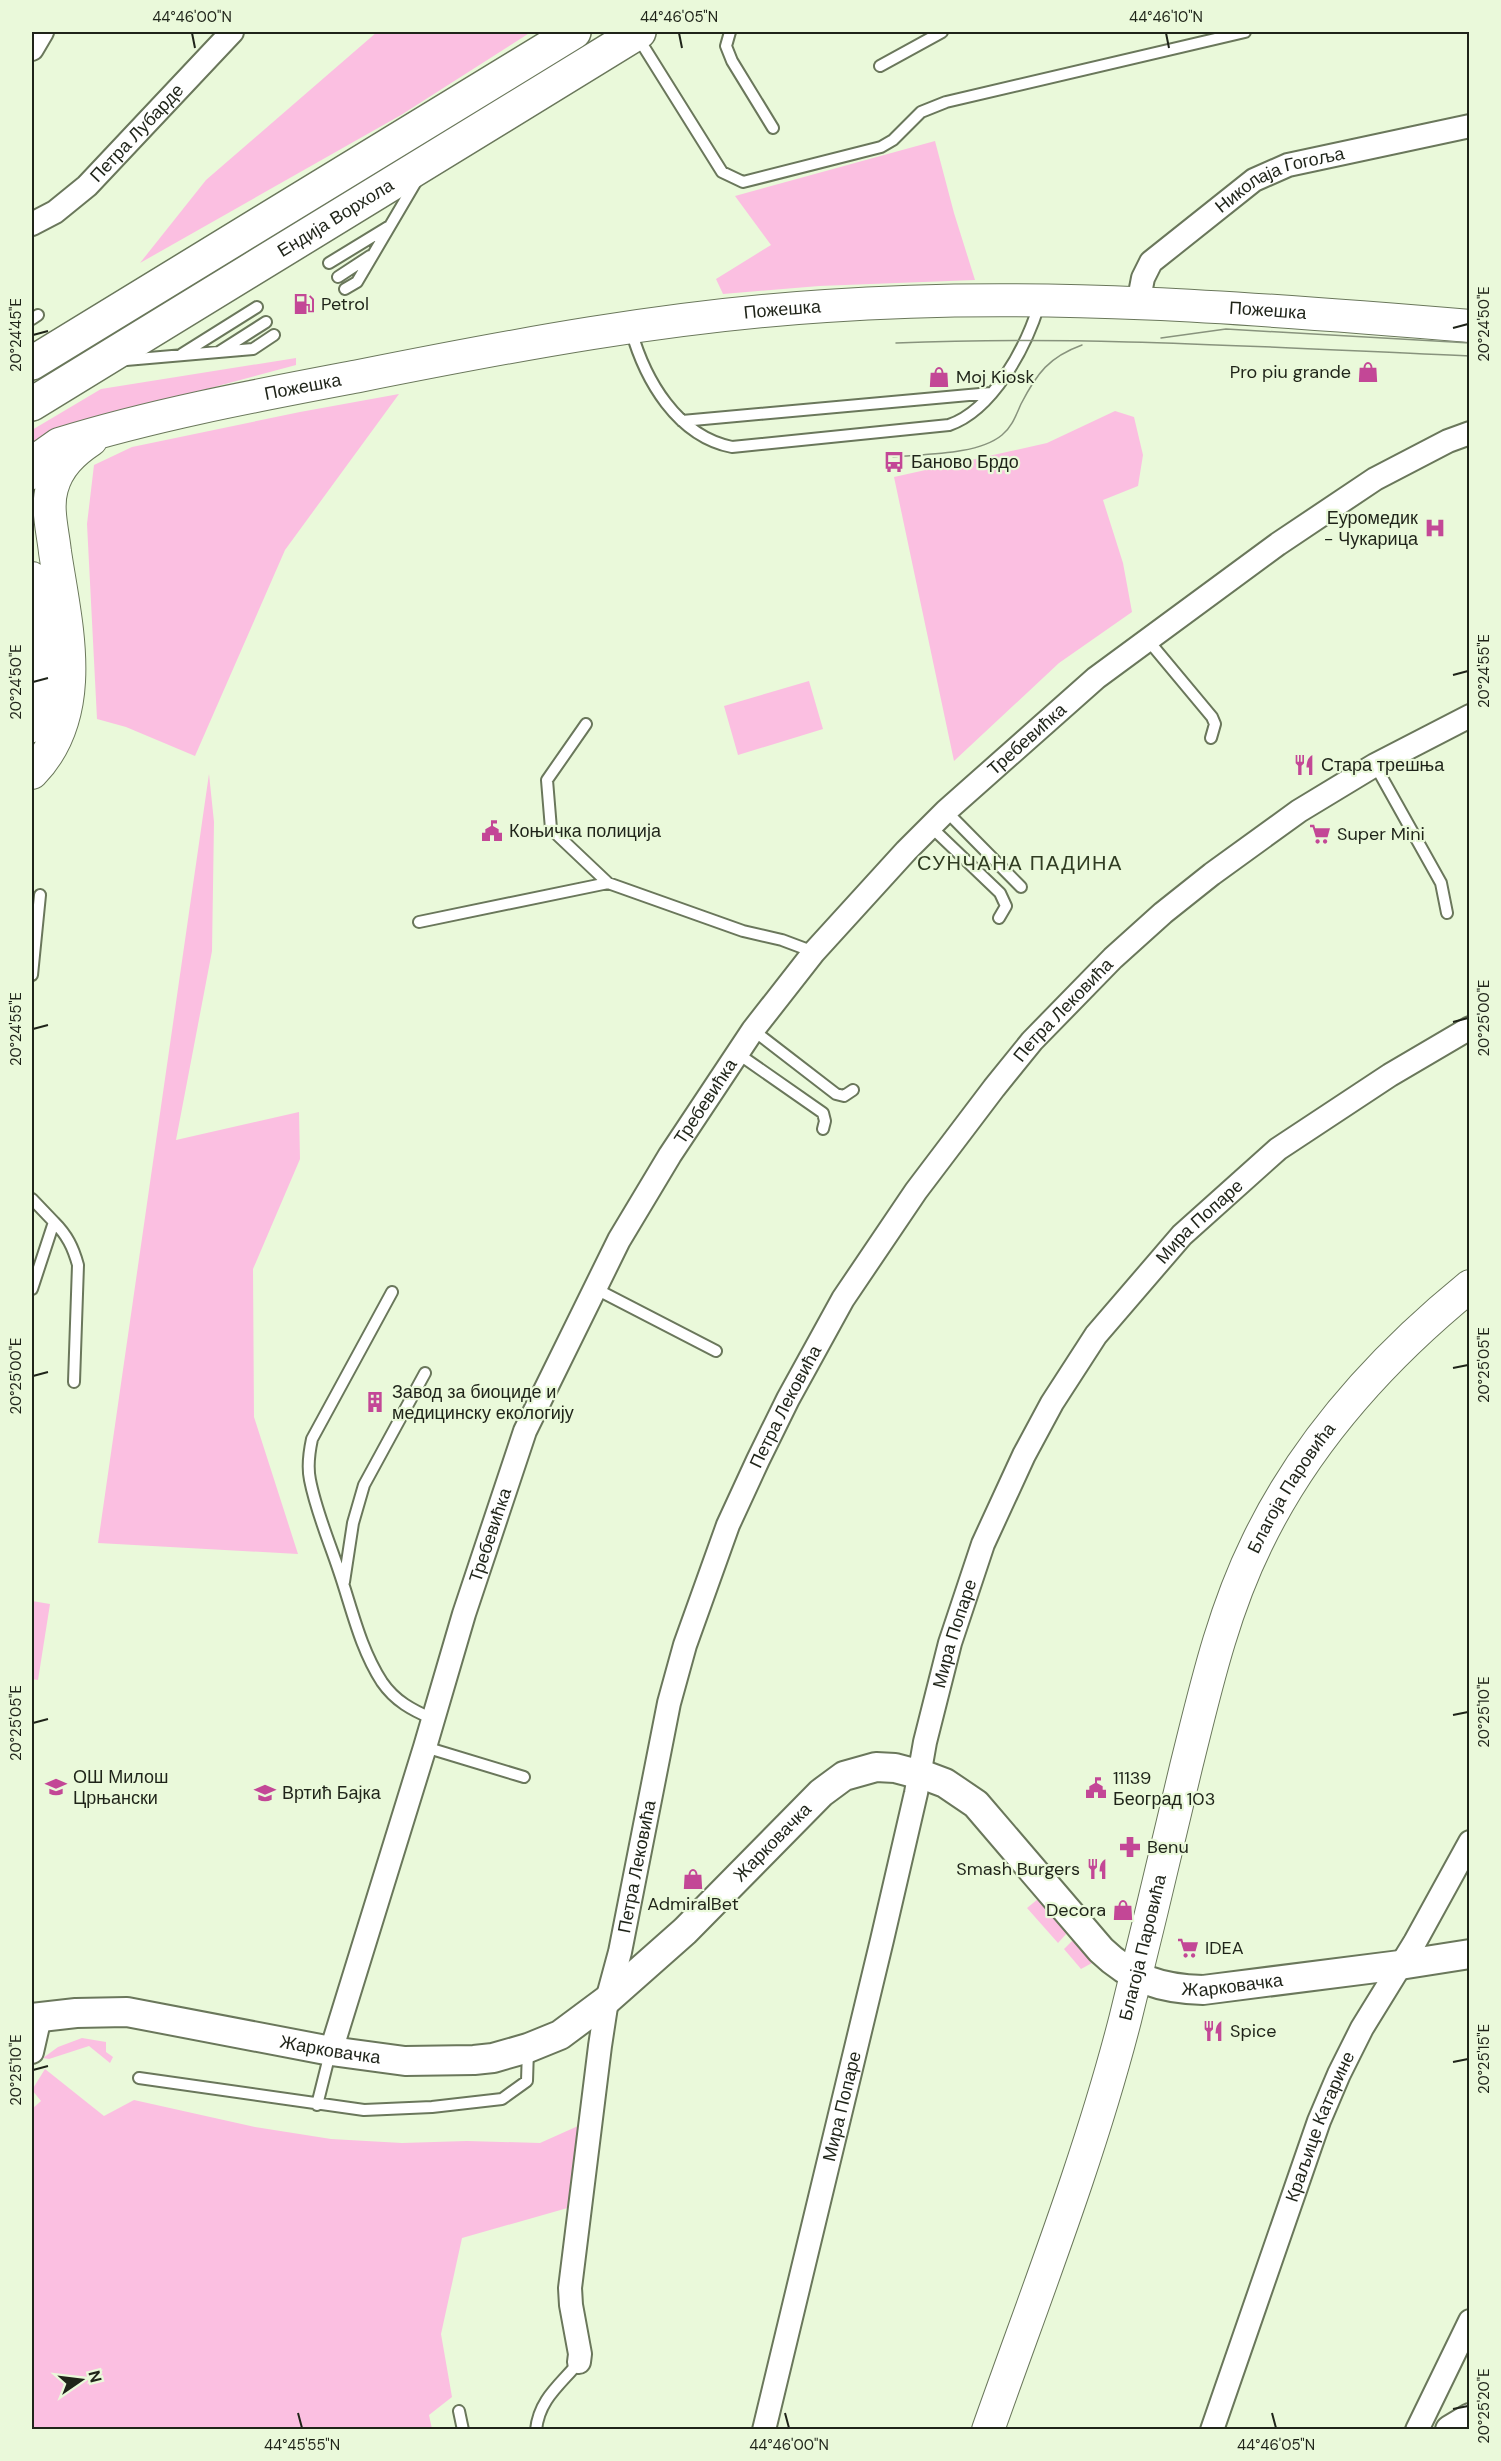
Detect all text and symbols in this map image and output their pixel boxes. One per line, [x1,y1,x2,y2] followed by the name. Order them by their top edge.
[152,7,232,27] text: 44°46'00"N
[640,7,718,27] text: 44°46'05"N
[1129,7,1203,27] text: 44°46'10"N
[85,79,189,187] street label: Петра Лубарде
[1210,141,1348,218] street label: Николаја Гогоља
[273,173,399,263] street label: Ендија Ворхола
[1474,286,1494,362] text: 20°24'50"E
[292,292,316,316] fuel station icon: Petrol
[321,292,369,316] place label: Petrol
[742,294,823,325] street label: Пожешка
[1228,296,1308,325] street label: Пожешка
[6,298,26,372] text: 20°24'45"E
[1230,360,1351,384] place label: Pro piu grande
[1356,360,1380,384] shop icon: Pro piu grande
[927,365,951,389] shop icon: Moj Kiosk
[956,365,1035,389] place label: Moj Kiosk
[262,367,344,406] street label: Пожешка
[882,450,906,474] bus stop icon: Баново Брдо
[911,450,1019,474] place label: Баново Брдо
[1324,506,1419,551] place label: Еуромедик - Чукарица
[1423,516,1447,540] hospital icon: Еуромедик - Чукарица
[1474,634,1494,708] text: 20°24'55"E
[6,644,26,720] text: 20°24'50"E
[982,697,1072,781] street label: Требевићка
[1292,753,1316,777] restaurant icon: Стара трешња
[1321,753,1445,777] place label: Стара трешња
[480,819,504,843] public building icon: Коњичка полиција
[509,819,662,843] place label: Коњичка полиција
[1308,822,1332,846] supermarket icon: Super Mini
[1337,822,1425,846] place label: Super Mini
[917,850,1123,876] district label: СУНЧАНА ПАДИНА
[1008,952,1119,1067] street label: Петра Лековића
[1474,979,1494,1057] text: 20°25'00"E
[6,992,26,1066] text: 20°24'55"E
[668,1053,743,1149] street label: Требевићка
[1150,1174,1248,1269] street label: Мира Попаре
[1474,1327,1494,1403] text: 20°25'05"E
[6,1337,26,1415] text: 20°25'00"E
[744,1340,828,1472] street label: Петра Лековића
[392,1380,574,1425] place label: Завод за биоциде и медицинску екологију
[363,1390,387,1414] building icon: Завод за биоциде и медицинску екологију
[1242,1417,1341,1557] street label: Благоја Паровића
[463,1484,517,1585] street label: Требевићка
[927,1576,982,1691] street label: Мира Попаре
[1474,1676,1494,1748] text: 20°25'10"E
[6,1685,26,1761] text: 20°25'05"E
[73,1765,169,1810] place label: ОШ Милош Црњански
[1113,1766,1215,1811] place label: 11139 Београд 103
[44,1775,68,1799] school or university icon: ОШ Милош Црњански
[1084,1776,1108,1800] public building icon: 11139 Београд 103
[253,1781,277,1805] school or university icon: Вртић Бајка
[282,1781,382,1805] place label: Вртић Бајка
[612,1797,662,1935] street label: Петра Лековића
[728,1797,817,1887] street label: Жарковачка
[1118,1835,1142,1859] pharmacy icon: Benu
[1147,1835,1189,1859] place label: Benu
[956,1857,1080,1881] place label: Smash Burgers
[1085,1857,1109,1881] restaurant icon: Smash Burgers
[681,1867,705,1891] shop icon: AdmiralBet
[1113,1871,1172,2023] street label: Благоја Паровића
[647,1892,739,1916] place label: AdmiralBet
[1046,1898,1106,1922] place label: Decora
[1111,1898,1135,1922] shop icon: Decora
[1176,1936,1200,1960] supermarket icon: IDEA
[1205,1936,1244,1960] place label: IDEA
[1181,1968,1285,2002] street label: Жарковачка
[1201,2019,1225,2043] restaurant icon: Spice
[1230,2019,1277,2043] place label: Spice
[1474,2024,1494,2094] text: 20°25'15"E
[278,2029,383,2070] street label: Жарковачка
[6,2034,26,2106] text: 20°25'10"E
[1280,2047,1360,2205] street label: Краљице Катарине
[817,2049,867,2164] street label: Мира Попаре
[51,2350,111,2410] north arrow
[83,2368,107,2385] text: N
[1474,2368,1494,2444] text: 20°25'20"E
[264,2435,340,2455] text: 44°45'55"N
[749,2435,829,2455] text: 44°46'00"N
[1237,2435,1315,2455] text: 44°46'05"N

